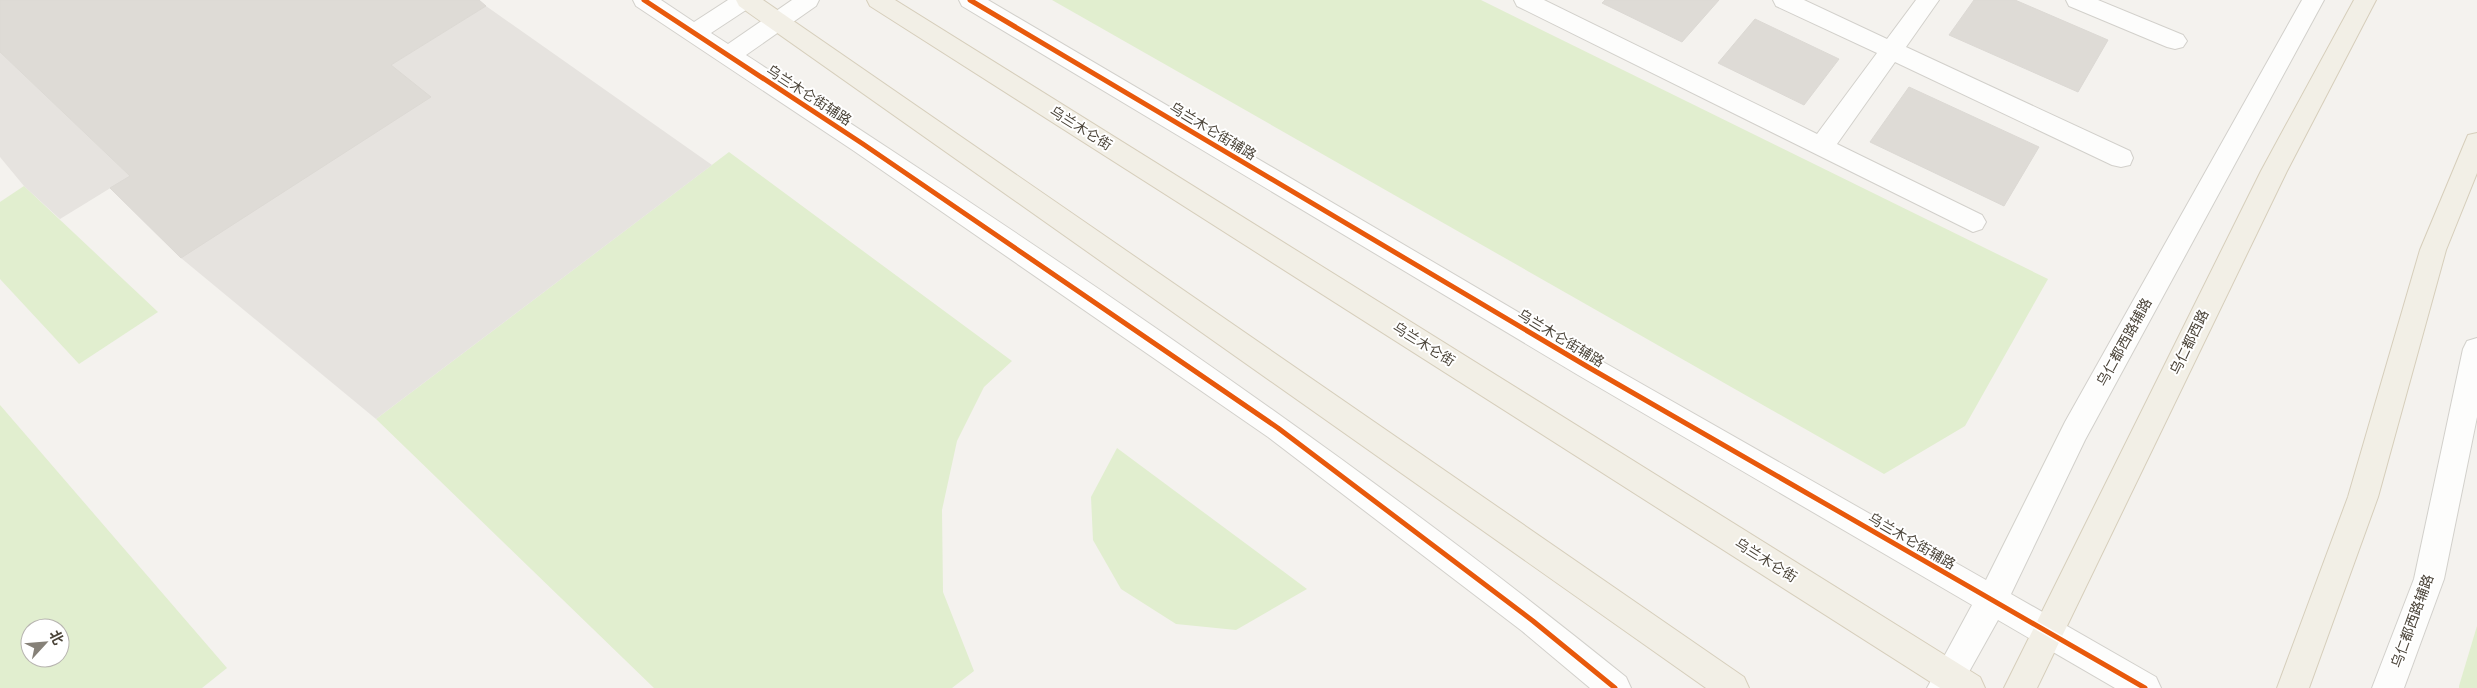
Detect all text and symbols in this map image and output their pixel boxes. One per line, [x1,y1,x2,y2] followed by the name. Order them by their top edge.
[764,62,854,128] street label: 乌兰木仑街辅路
[1167,99,1259,163] street label: 乌兰木仑街辅路
[1047,103,1115,153] street label: 乌兰木仑街
[2093,295,2155,389] street label: 乌仁都西路辅路
[1515,306,1607,370] street label: 乌兰木仑街辅路
[2166,307,2212,377] street label: 乌仁都西路
[1390,319,1458,369] street label: 乌兰木仑街
[1866,510,1958,572] street label: 乌兰木仑街辅路
[1732,535,1800,585] street label: 乌兰木仑街
[2388,572,2436,670] street label: 乌仁都西路辅路
[20,618,70,668] north arrow
[46,628,67,647] text: 北

